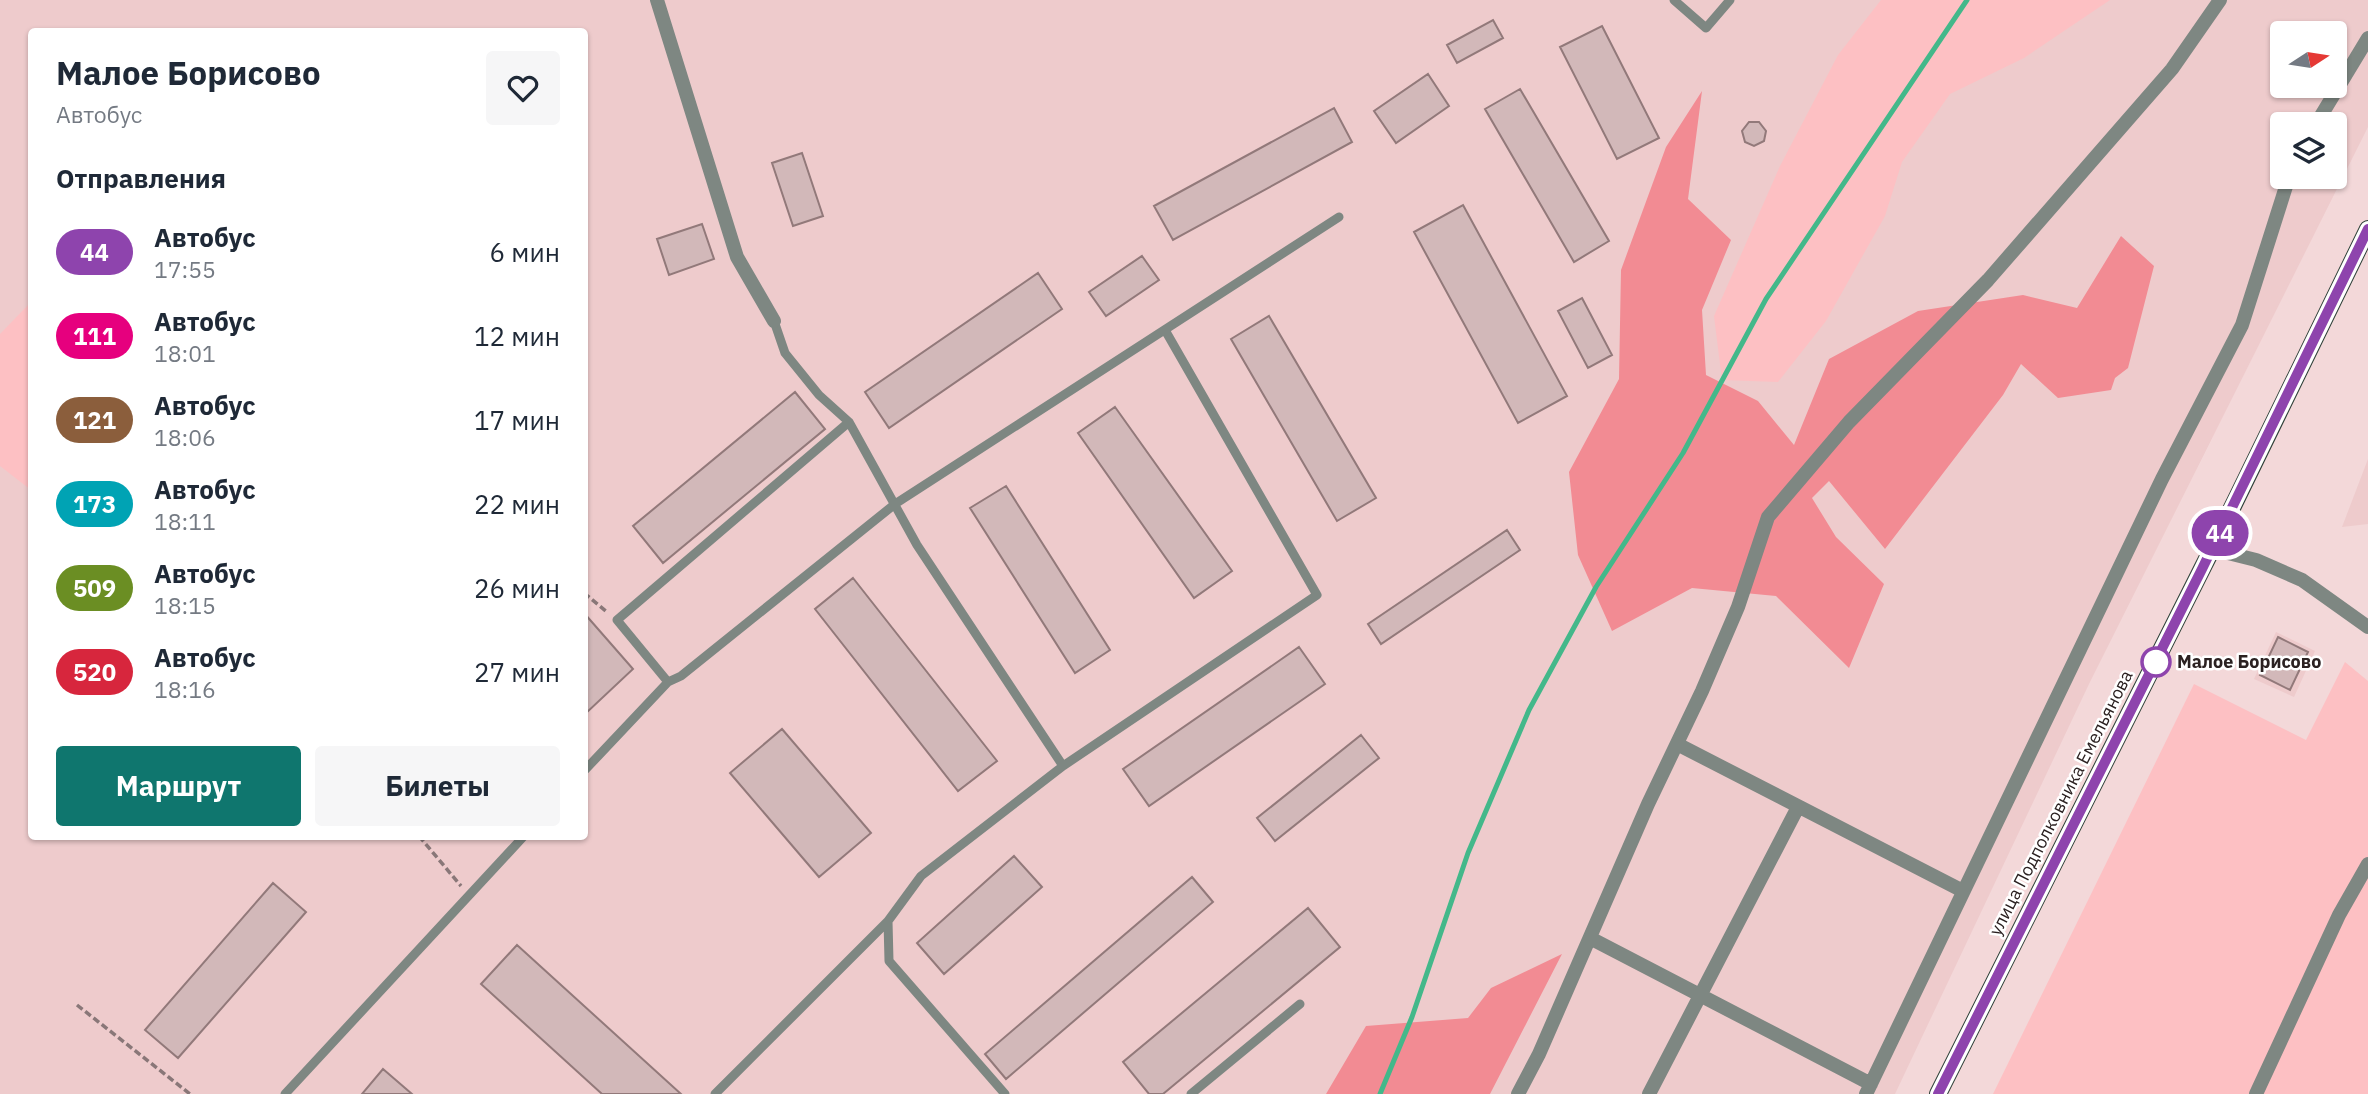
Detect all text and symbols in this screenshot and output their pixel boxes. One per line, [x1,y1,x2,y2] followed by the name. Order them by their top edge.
[2270,21,2347,98] north arrow
[2270,21,2347,189] map controls
[56,51,321,94] text: Малое Борисово
[486,51,560,125] button: heart
[56,99,142,129] text: Автобус
[2270,112,2347,189] button: layers
[56,161,226,195] text: Отправления
[154,220,256,254] text: Автобус
[490,235,560,269] text: 6 мин
[80,236,109,268] text: 44
[154,254,216,284] text: 17:55
[154,304,256,338] text: Автобус
[474,319,560,353] text: 12 мин
[73,320,116,352] text: 111
[154,338,216,368] text: 18:01
[154,388,256,422] text: Автобус
[474,403,560,437] text: 17 мин
[73,404,116,436] text: 121
[154,422,216,452] text: 18:06
[154,472,256,506] text: Автобус
[474,487,560,521] text: 22 мин
[73,488,116,520] text: 173
[154,506,216,536] text: 18:11
[2188,510,2252,556] line badge: 44
[2206,517,2234,549] text: 44
[154,556,256,590] text: Автобус
[474,571,560,605] text: 26 мин
[73,572,116,604] text: 509
[154,590,216,620] text: 18:15
[154,640,256,674] text: Автобус
[2141,647,2171,677] marker: Малое Борисово
[2177,650,2321,673] place label: Малое Борисово
[474,655,560,689] text: 27 мин
[73,656,116,688] text: 520
[1983,666,2138,939] street label: улица Подполковника Емельянова
[154,674,216,704] text: 18:16
[56,746,301,826] button: Маршрут
[315,746,560,826] button: Билеты

